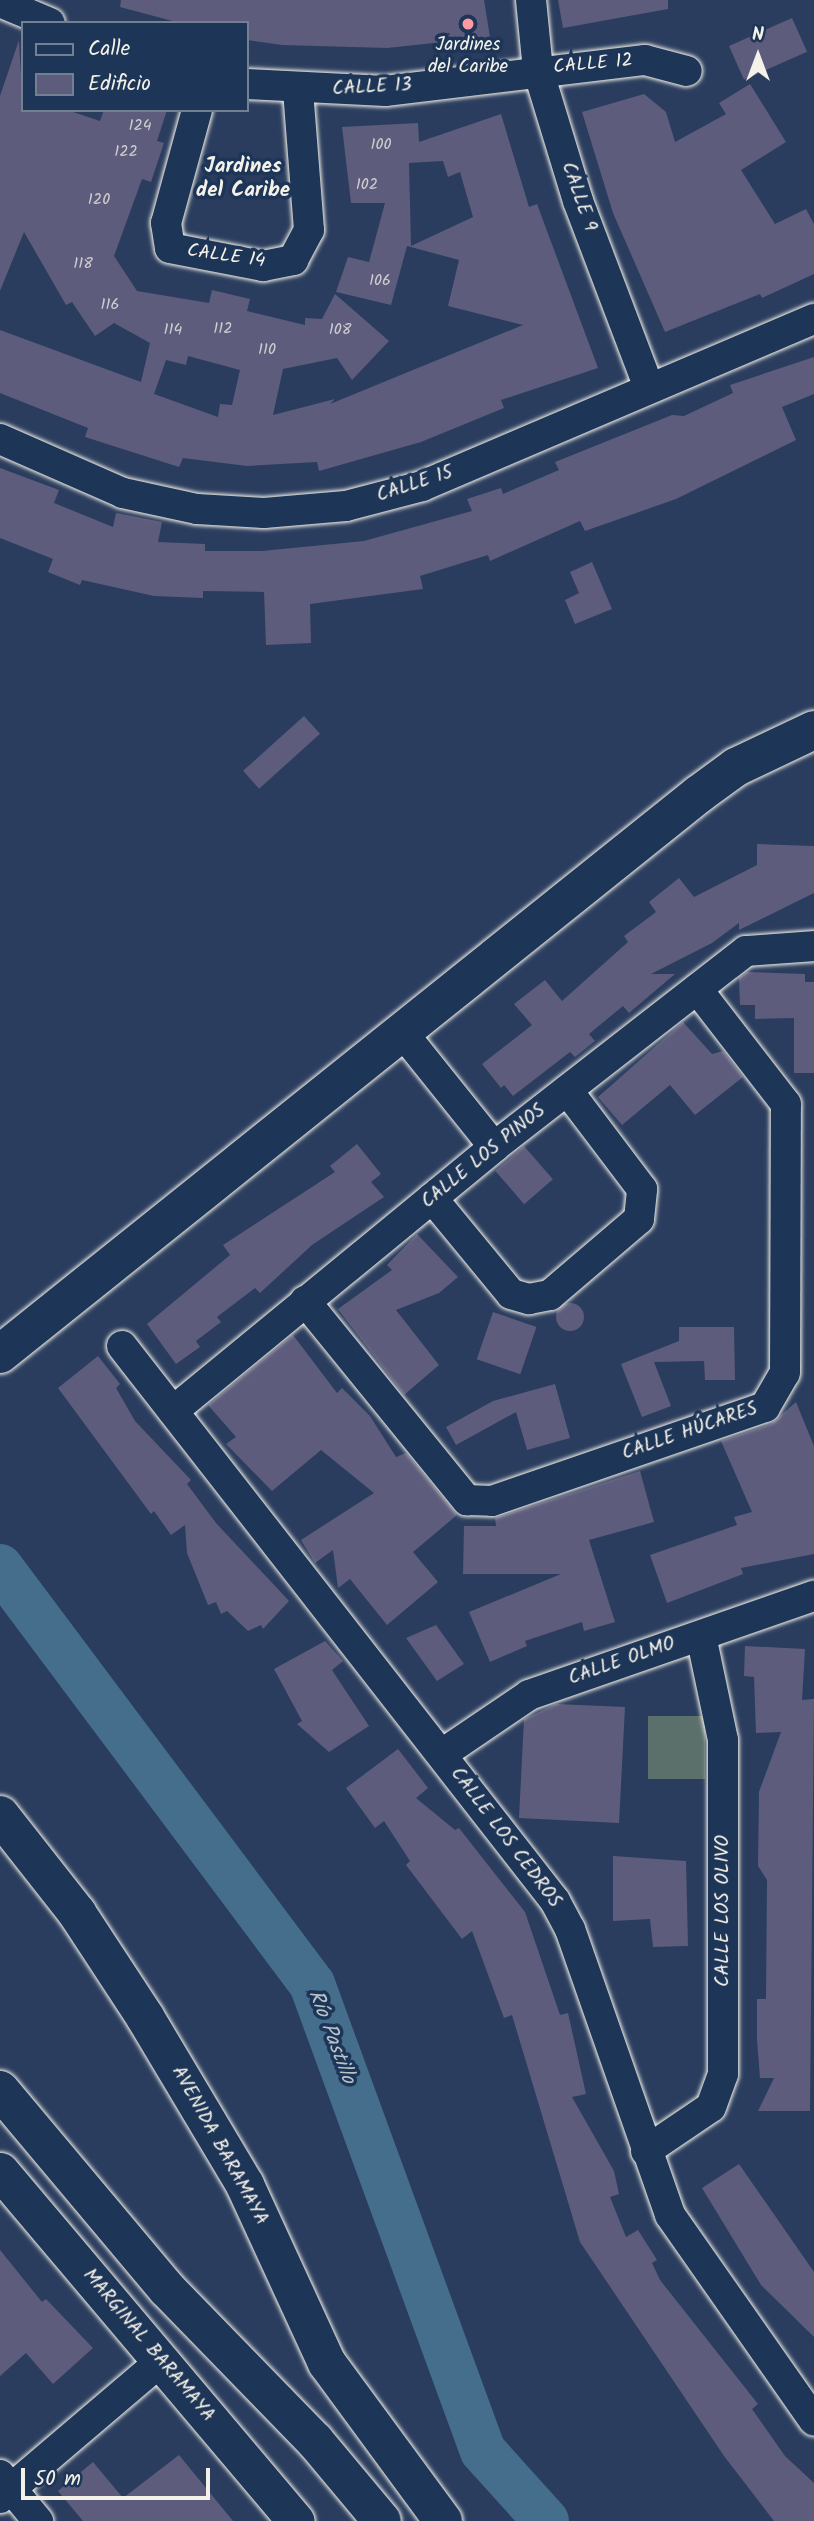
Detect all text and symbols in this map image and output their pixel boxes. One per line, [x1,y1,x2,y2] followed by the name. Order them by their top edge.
[460,16,476,32] marker: Jardines del Caribe
[752,20,764,50] text: N
[21,21,248,112] legend
[723,21,793,91] north arrow
[88,33,130,66] text: Calle
[428,35,508,79] place label: Jardines del Caribe
[552,50,634,80] street label: CALLE 12
[88,68,151,101] text: Edificio
[332,75,412,101] street label: CALLE 13
[128,116,152,136] house number: 124
[370,135,392,155] house number: 100
[114,142,138,162] house number: 122
[196,154,290,204] district label: Jardines del Caribe
[556,159,600,235] street label: CALLE 9
[356,175,378,195] house number: 102
[88,190,110,210] house number: 120
[185,240,267,274] street label: CALLE 14
[73,254,93,274] house number: 118
[369,271,391,291] house number: 106
[101,295,119,315] house number: 116
[213,319,233,339] house number: 112
[164,320,182,340] house number: 114
[329,320,351,340] house number: 108
[258,340,276,360] house number: 110
[374,462,456,508] street label: CALLE 15
[417,1100,551,1214] street label: CALLE LOS PINOS
[619,1398,761,1466] street label: CALLE HÚCARES
[566,1633,678,1691] street label: CALLE OLMO
[445,1763,565,1913] street label: CALLE LOS CEDROS
[713,1835,735,1987] street label: CALLE LOS OLIVO
[302,1987,360,2087] water label: Río Pastillo
[166,2063,272,2229] street label: AVENIDA BARAMAYA
[77,2265,219,2427] street label: MARGINAL BARAMAYA
[24,2454,214,2498] scale bar
[34,2463,81,2496] text: 50 m

